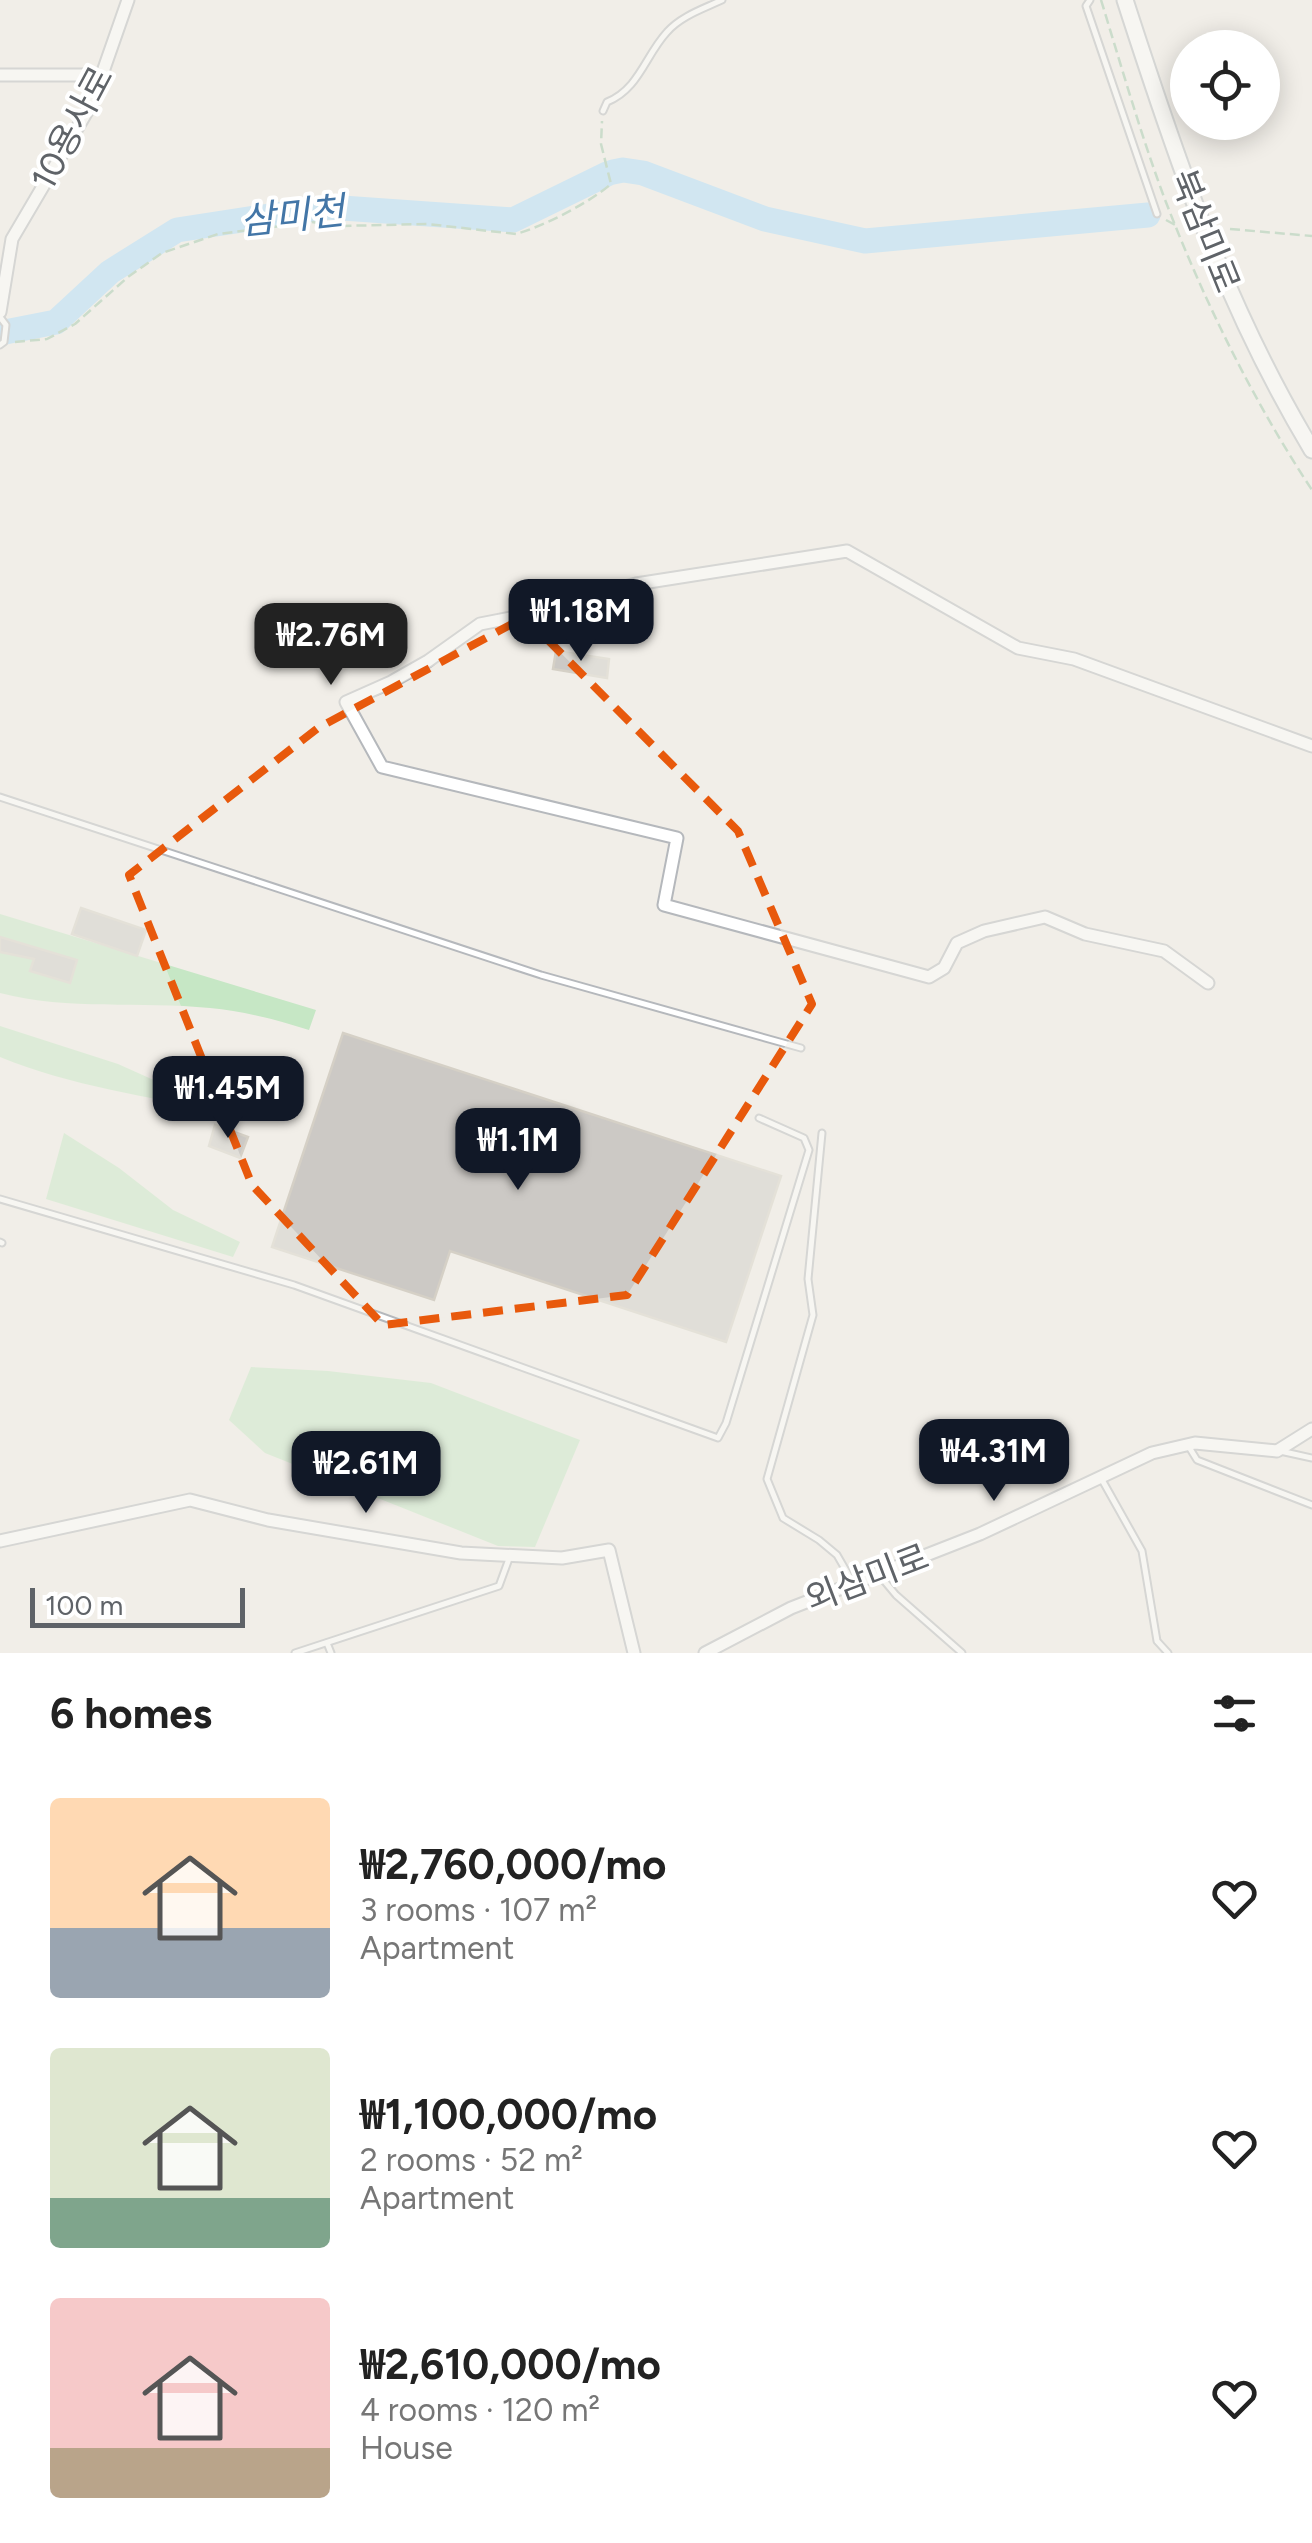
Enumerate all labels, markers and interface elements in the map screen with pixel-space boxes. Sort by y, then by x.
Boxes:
map controls [1170,30,1280,140]
button: locate [1170,30,1280,140]
street label: 10용사로 [22,59,122,197]
street label: 북삼미로 [1161,163,1249,299]
water label: 삼미천 [237,187,351,244]
pin: ₩1.18M [500,579,662,664]
text: ₩1.18M [531,592,631,630]
pin: ₩2.76M [250,603,412,688]
text: ₩2.76M [276,616,386,654]
pin: ₩1.45M [147,1056,309,1141]
text: ₩1.45M [175,1069,281,1107]
pin: ₩1.1M [448,1108,588,1193]
text: ₩1.1M [477,1121,559,1159]
pin: ₩4.31M [913,1419,1075,1504]
pin: ₩2.61M [285,1431,447,1516]
text: ₩4.31M [941,1432,1047,1470]
text: ₩2.61M [314,1444,418,1482]
street label: 외삼미로 [799,1535,935,1621]
scale bar [30,1583,245,1628]
text: 100 m [45,1588,123,1622]
icon: filters [1207,1686,1262,1741]
text: 6 homes [50,1688,212,1739]
icon: home [130,1838,250,1958]
text: ₩2,760,000/mo [360,1839,666,1890]
icon: heart [1207,1871,1262,1926]
text: 3 rooms · 107 m² [360,1891,597,1929]
text: Apartment [360,1929,514,1967]
icon: home [130,2088,250,2208]
text: ₩1,100,000/mo [360,2089,657,2140]
icon: heart [1207,2121,1262,2176]
text: 2 rooms · 52 m² [360,2141,583,2179]
text: Apartment [360,2179,514,2217]
icon: home [130,2338,250,2458]
text: ₩2,610,000/mo [360,2339,661,2390]
icon: heart [1207,2371,1262,2426]
text: 4 rooms · 120 m² [360,2391,600,2429]
text: House [360,2429,453,2467]

